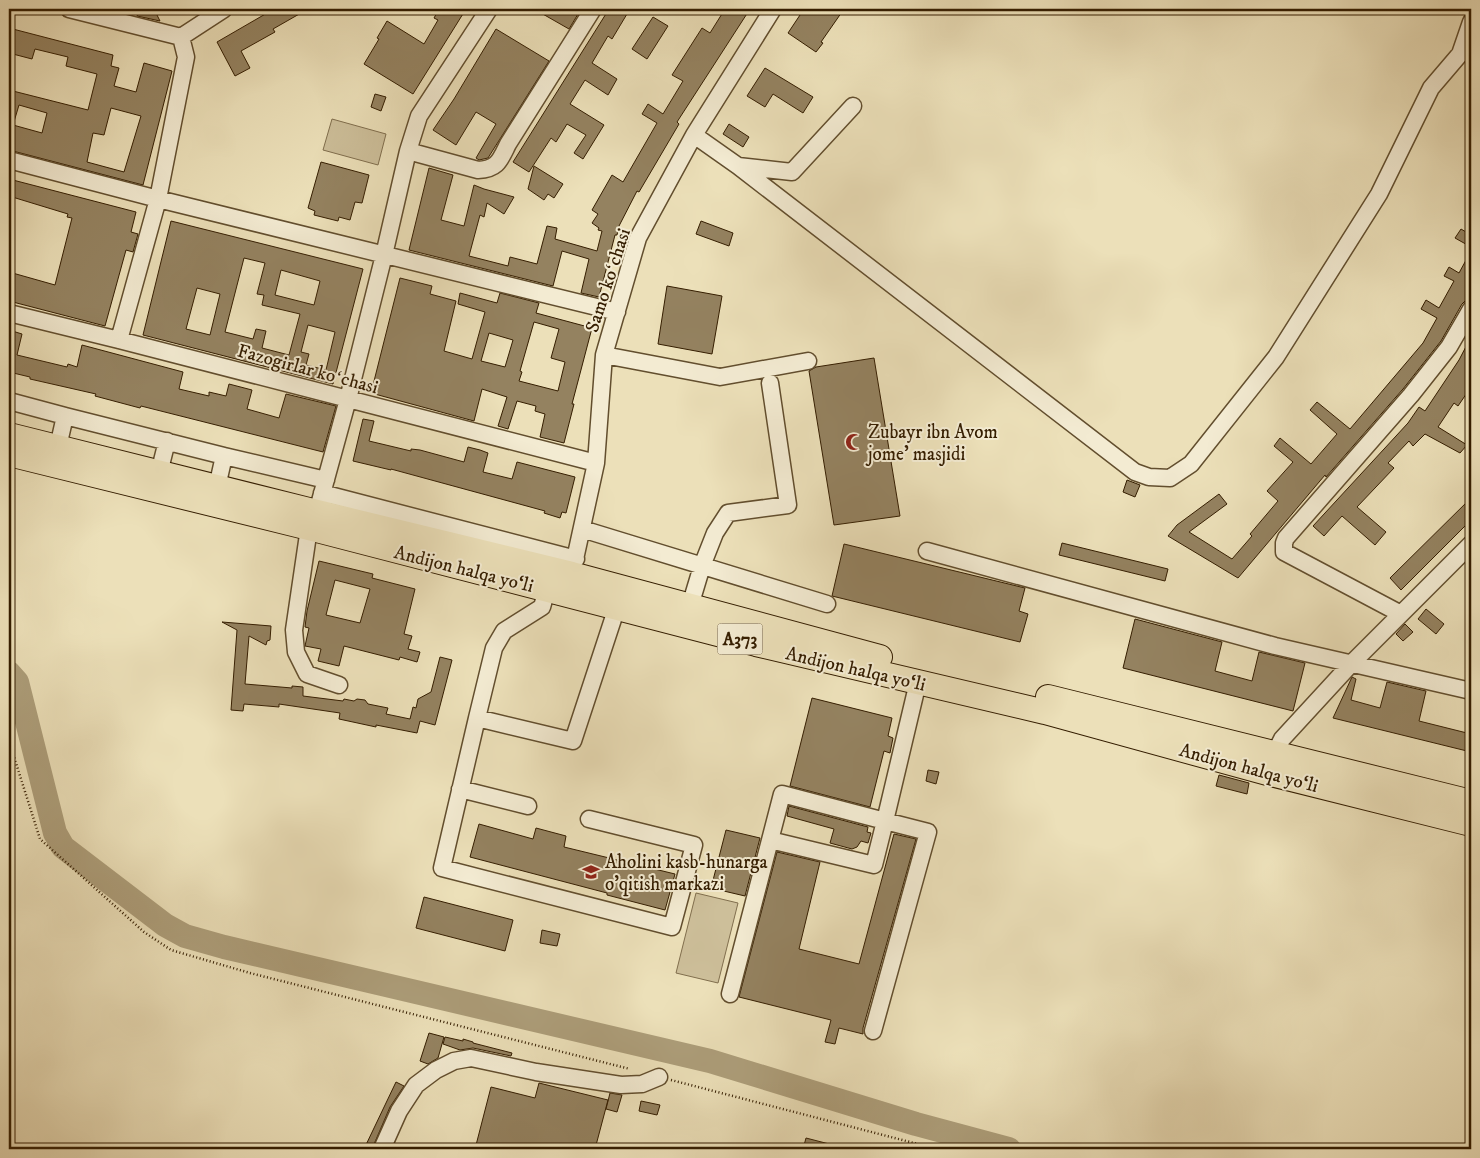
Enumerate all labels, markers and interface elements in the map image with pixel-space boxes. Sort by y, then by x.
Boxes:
street label: Samo koʻchasi [581,226,636,335]
street label: Fazogirlar koʻchasi [235,340,381,399]
place label: Zubayr ibn Avom jome' masjidi [865,421,998,466]
mosque icon: Zubayr ibn Avom jome' masjidi [844,432,864,452]
street label: Andijon halqa yo‘li [391,541,536,599]
road number: A373 [718,624,762,654]
street label: Andijon halqa yo‘li [783,642,928,698]
street label: Andijon halqa yo‘li [1176,739,1321,799]
place label: Aholini kasb-hunarga o'qitish markazi [605,851,768,897]
school or university icon: Aholini kasb-hunarga o'qitish markazi [581,862,601,882]

